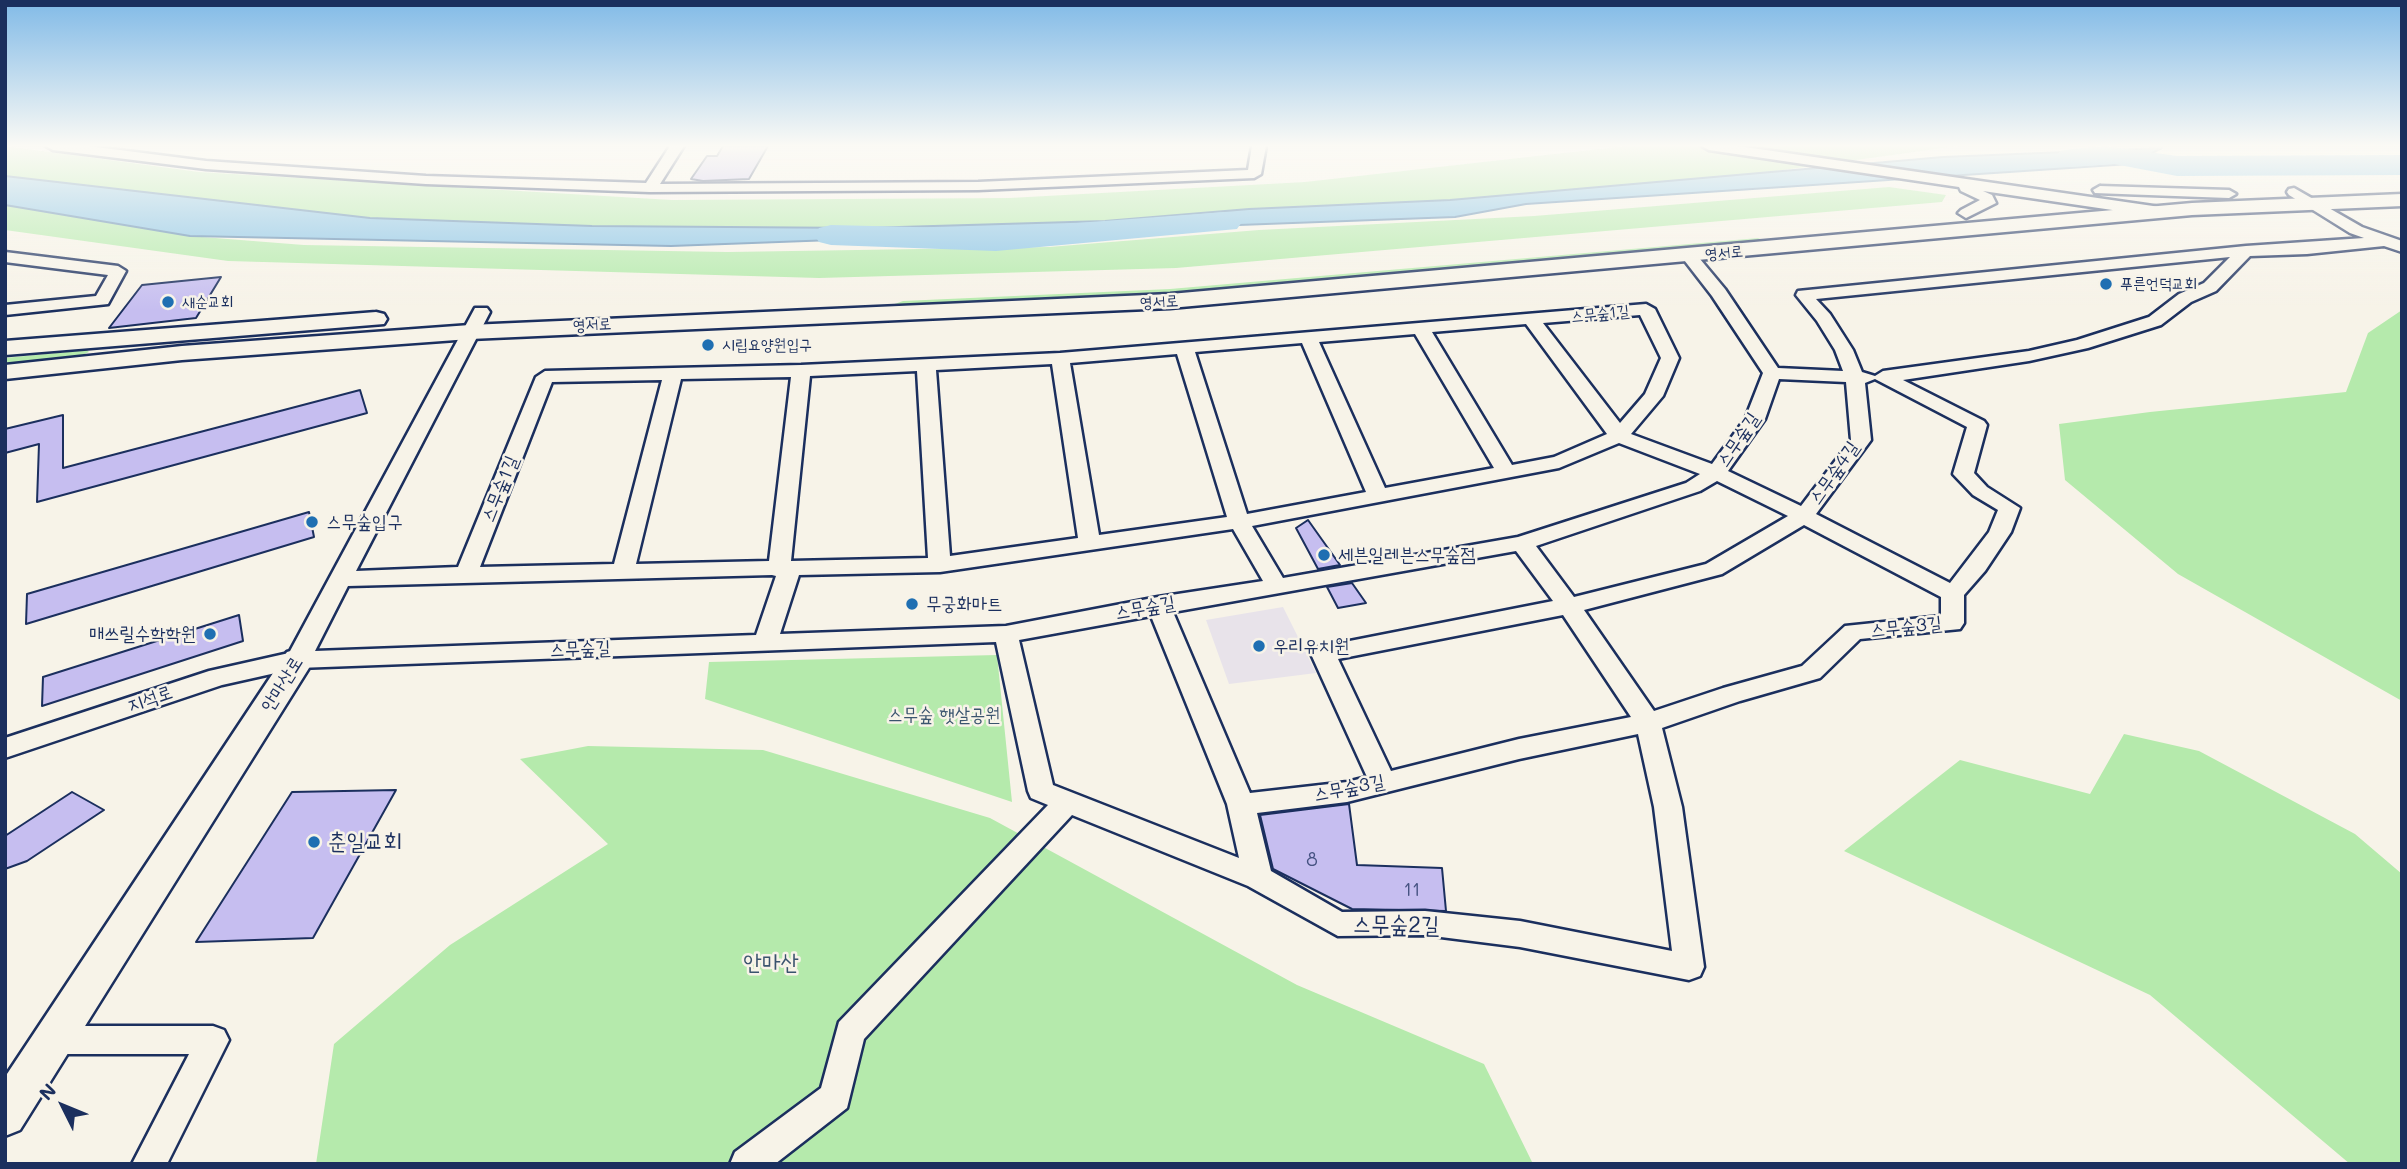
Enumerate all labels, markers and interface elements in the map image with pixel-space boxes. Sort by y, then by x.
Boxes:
street label: 영서로 [1704,242,1744,264]
place label: 푸른언덕교회 [2120,274,2197,294]
marker: 푸른언덕교회 [2098,276,2114,292]
street label: 영서로 [1139,291,1179,313]
place label: 새순교회 [182,292,233,312]
marker: 새순교회 [160,294,176,310]
street label: 스무숲1길 [1570,301,1630,327]
street label: 영서로 [572,314,612,336]
place label: 시립요양원입구 [722,335,812,355]
marker: 시립요양원입구 [700,337,716,353]
street label: 스무숲길 [1711,408,1765,472]
street label: 스무숲4길 [1804,437,1864,509]
street label: 스무숲1길 [476,452,524,526]
place label: 스무숲입구 [326,511,402,533]
marker: 스무숲입구 [304,514,320,530]
place label: 세븐일레븐스무숲점 [1338,544,1476,566]
marker: 세븐일레븐스무숲점 [1316,547,1332,563]
street label: 스무숲길 [1113,591,1177,625]
place label: 무궁화마트 [926,593,1002,615]
marker: 무궁화마트 [904,596,920,612]
street label: 스무숲3길 [1869,612,1943,642]
place label: 매쓰릴수학학원 [89,623,196,645]
marker: 매쓰릴수학학원 [202,626,218,642]
place label: 우리유치원 [1273,635,1349,657]
street label: 스무숲길 [549,637,611,661]
marker: 우리유치원 [1251,638,1267,654]
street label: 안마산로 [256,652,308,716]
street label: 지석로 [125,681,175,717]
park label: 스무숲 햇살공원 [887,704,1001,726]
street label: 스무숲3길 [1311,770,1387,806]
place label: 춘일교회 [328,828,402,856]
marker: 춘일교회 [306,834,322,850]
house number: 8 [1306,849,1318,871]
house number: 11 [1404,879,1420,901]
street label: 스무숲2길 [1352,910,1440,940]
park label: 안마산 [743,949,799,977]
north arrow [28,1071,98,1141]
text: N [33,1078,61,1105]

